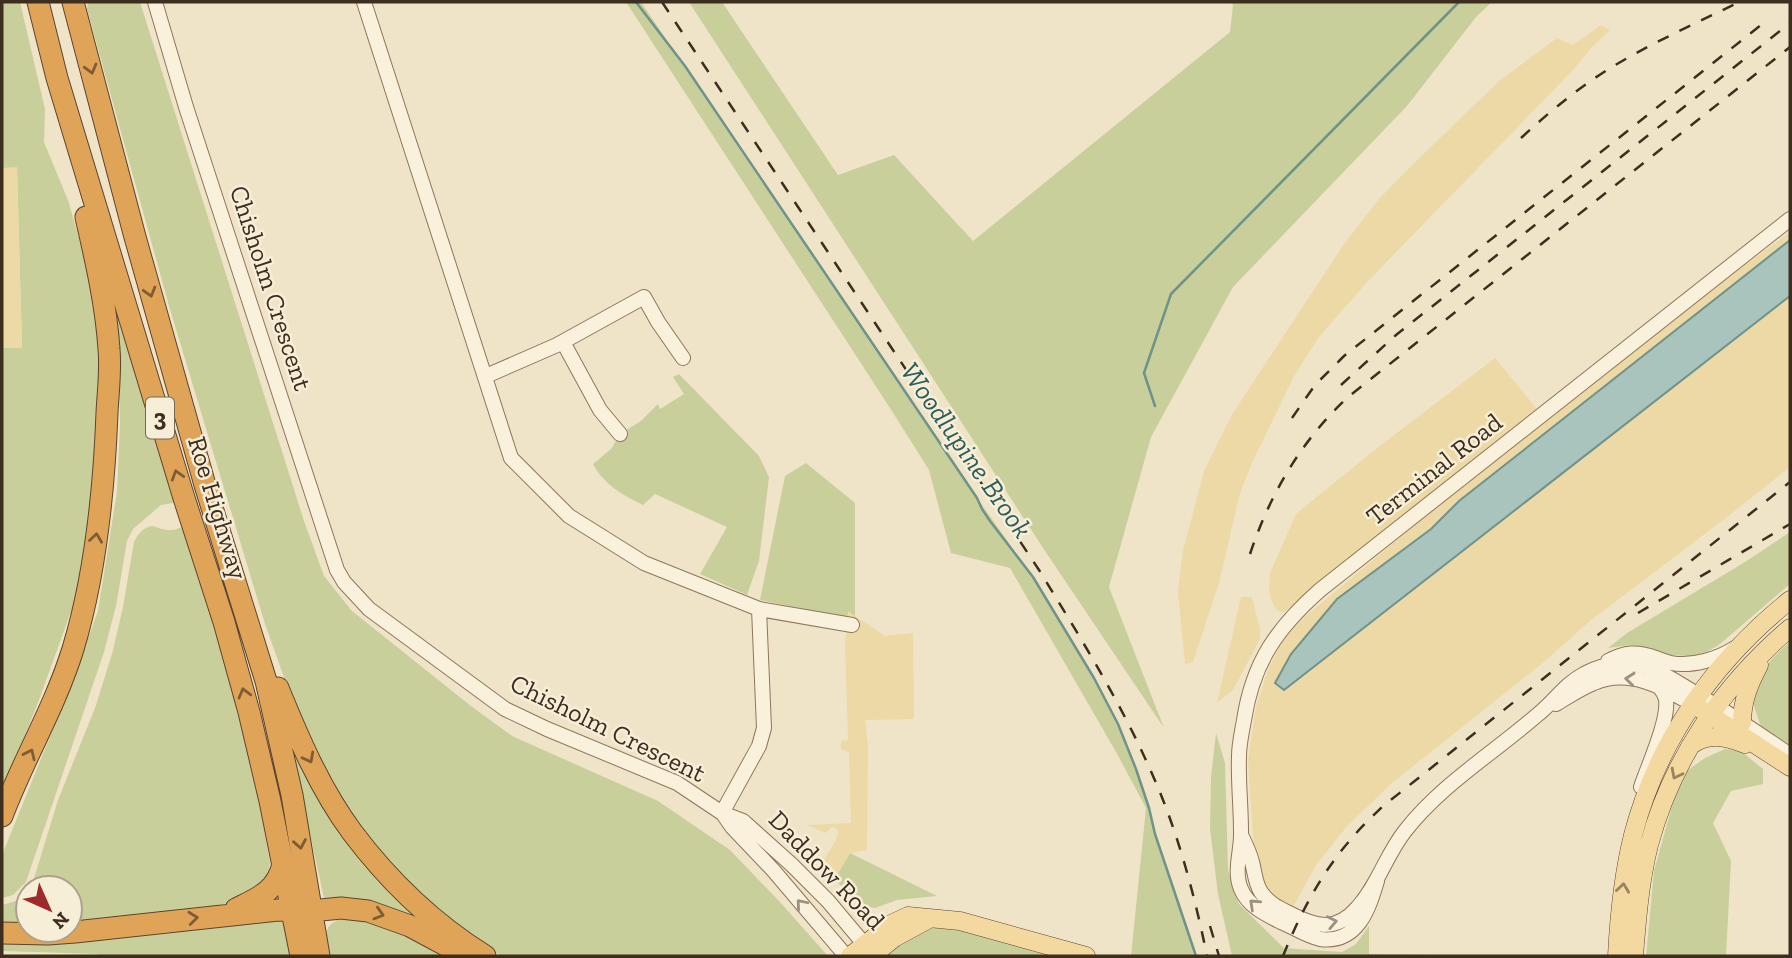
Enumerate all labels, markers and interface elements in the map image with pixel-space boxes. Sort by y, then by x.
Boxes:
one-way arrow [83,63,97,75]
street label: Chisholm Crescent [223,182,319,395]
one-way arrow [142,286,156,298]
water label: Woodlupine Brook [894,356,1039,544]
road number: 3 [146,398,174,438]
street label: Terminal Road [1360,406,1508,532]
street label: Roe Highway [181,433,255,584]
one-way arrow [171,469,186,481]
one-way arrow [89,532,104,544]
street label: Chisholm Crescent [505,667,711,789]
one-way arrow [1624,672,1635,687]
one-way arrow [237,687,252,699]
one-way arrow [21,749,35,761]
one-way arrow [301,751,314,763]
one-way arrow [1670,767,1684,779]
street label: Daddow Road [762,804,892,936]
one-way arrow [292,838,307,849]
north arrow [14,874,84,944]
one-way arrow [1615,882,1630,894]
one-way arrow [797,900,810,912]
one-way arrow [1249,900,1262,912]
one-way arrow [373,906,385,921]
text: N [47,907,74,934]
one-way arrow [187,911,199,926]
one-way arrow [1325,916,1337,931]

